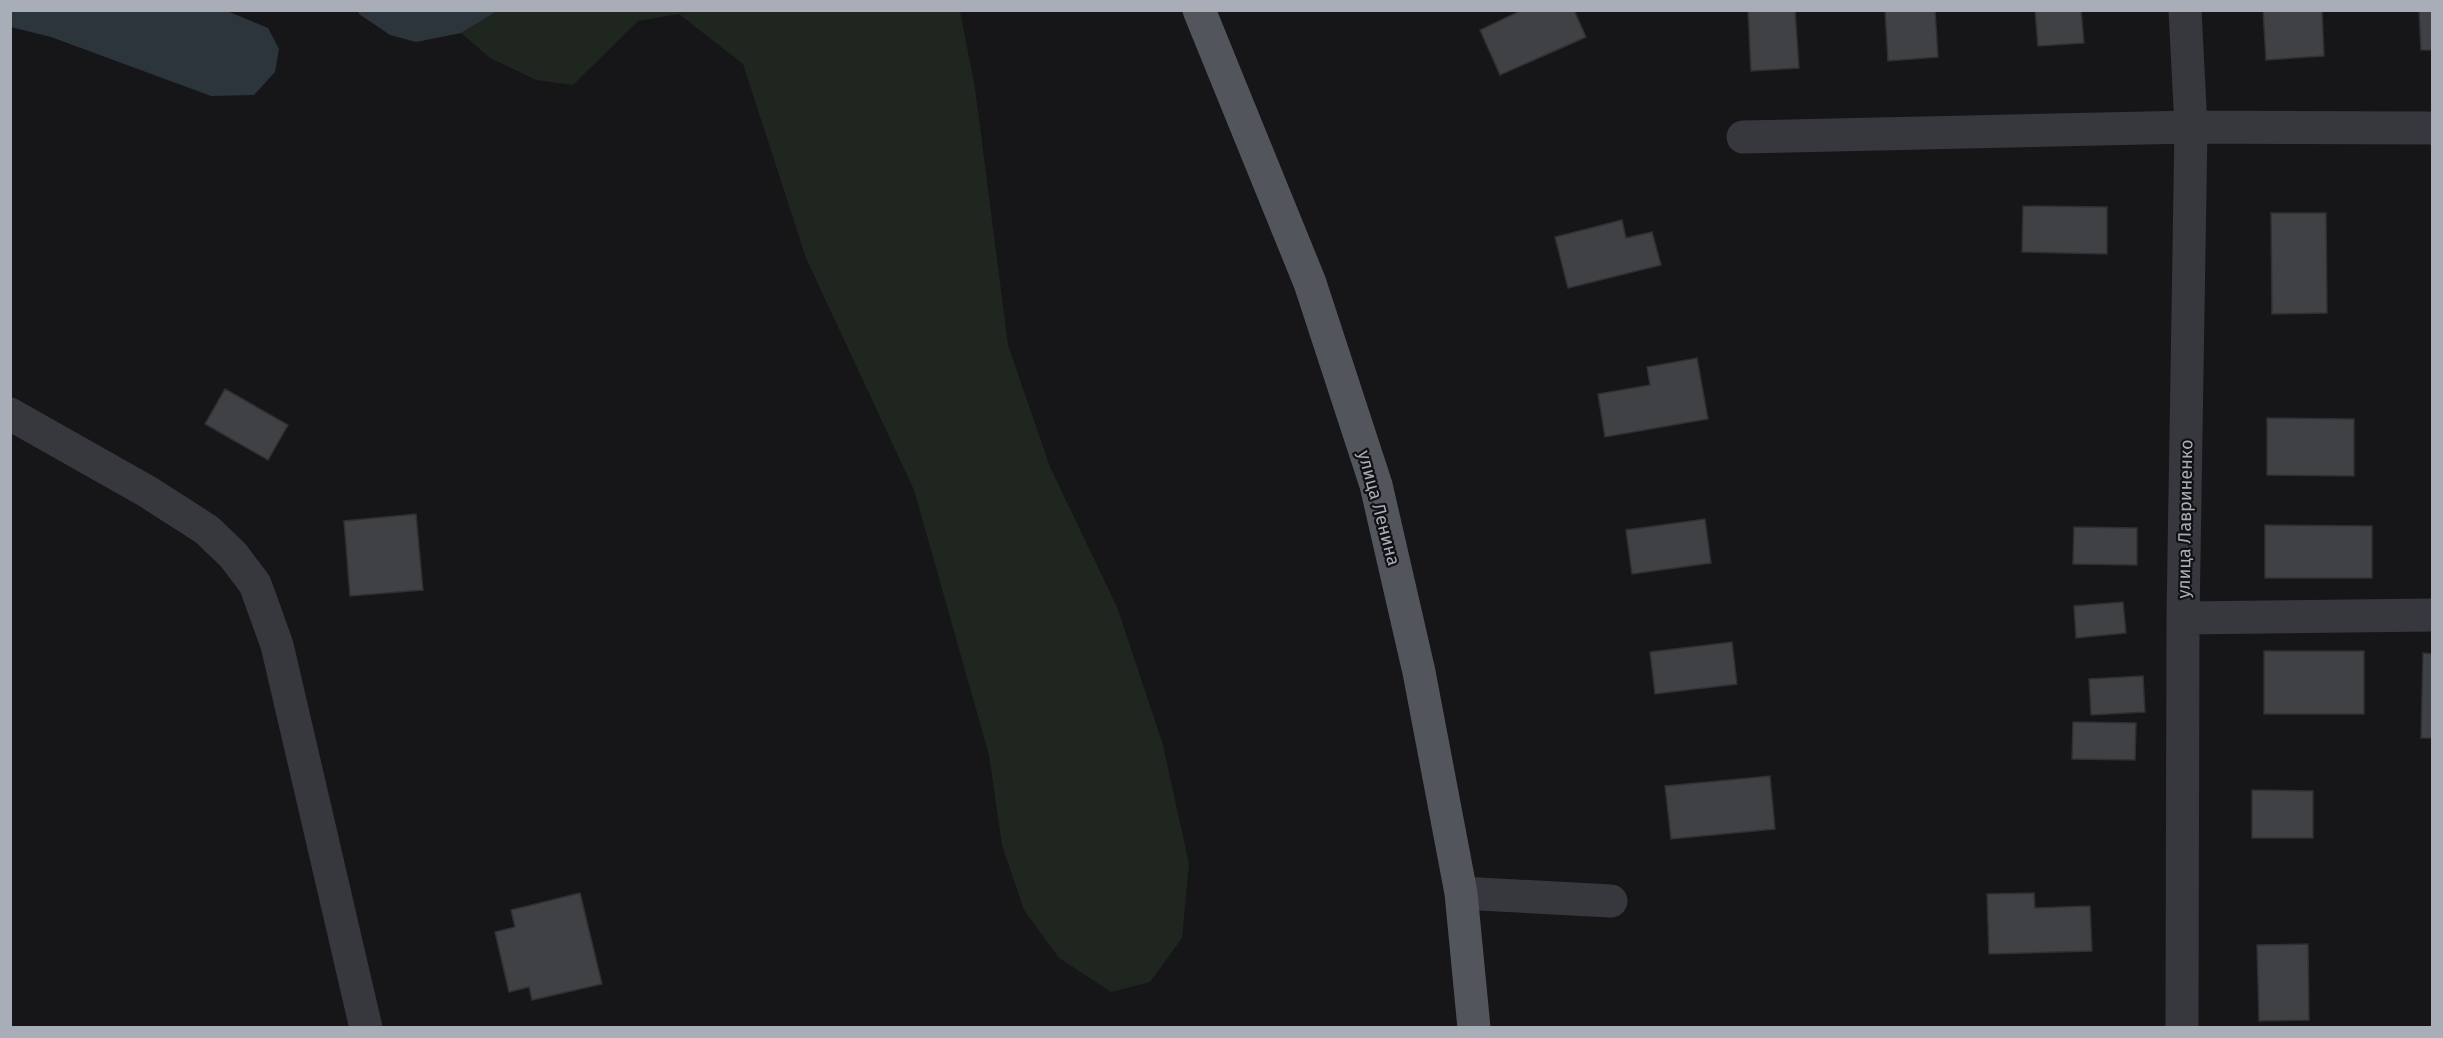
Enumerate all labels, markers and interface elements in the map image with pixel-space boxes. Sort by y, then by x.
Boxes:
street label: улица Лавриненко [2173,439,2197,599]
street label: улица Ленина [1353,448,1405,568]

